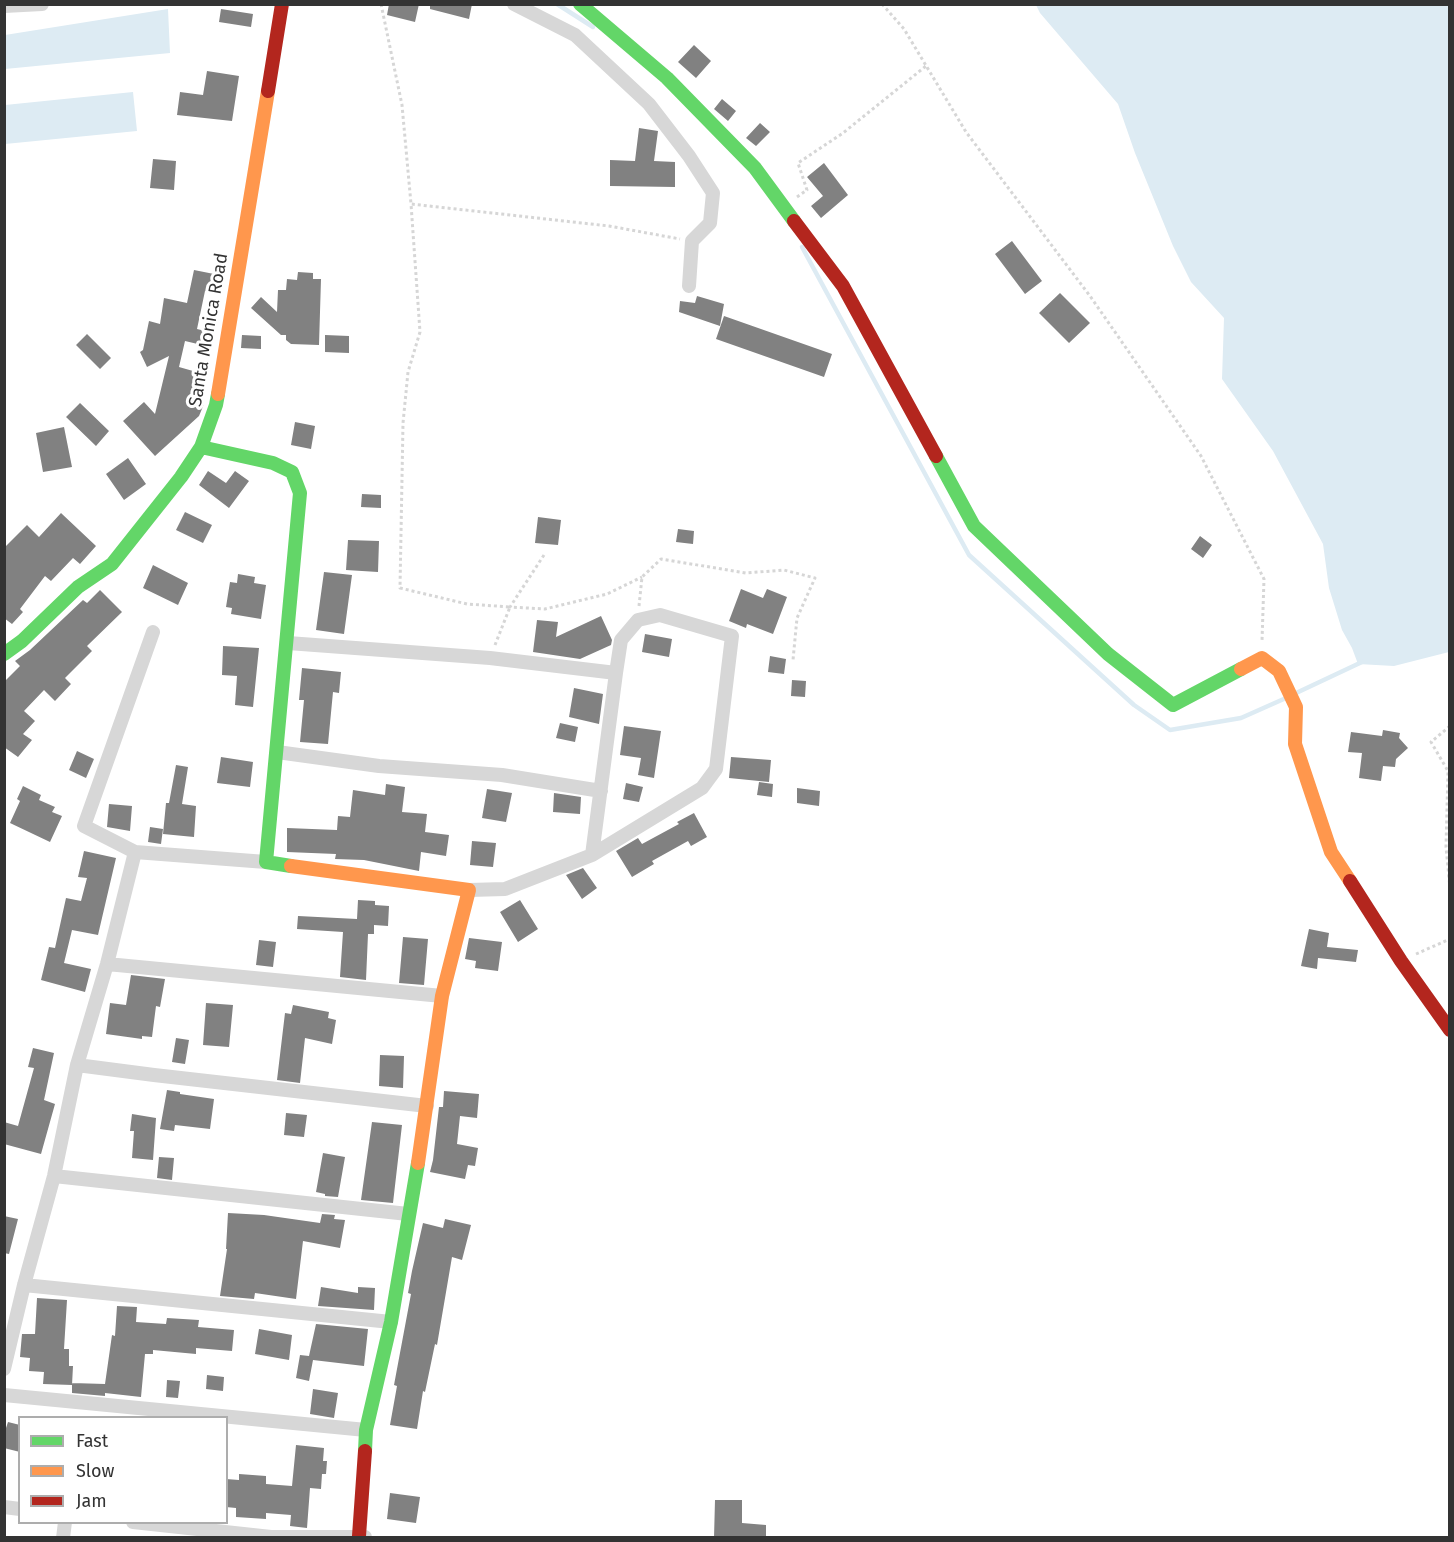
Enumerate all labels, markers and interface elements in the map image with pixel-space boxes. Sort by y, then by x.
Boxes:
street label: Santa Monica Road [185,251,233,409]
legend [18,1416,228,1524]
text: Fast [76,1430,108,1452]
text: Slow [76,1460,114,1482]
text: Jam [76,1490,107,1512]

